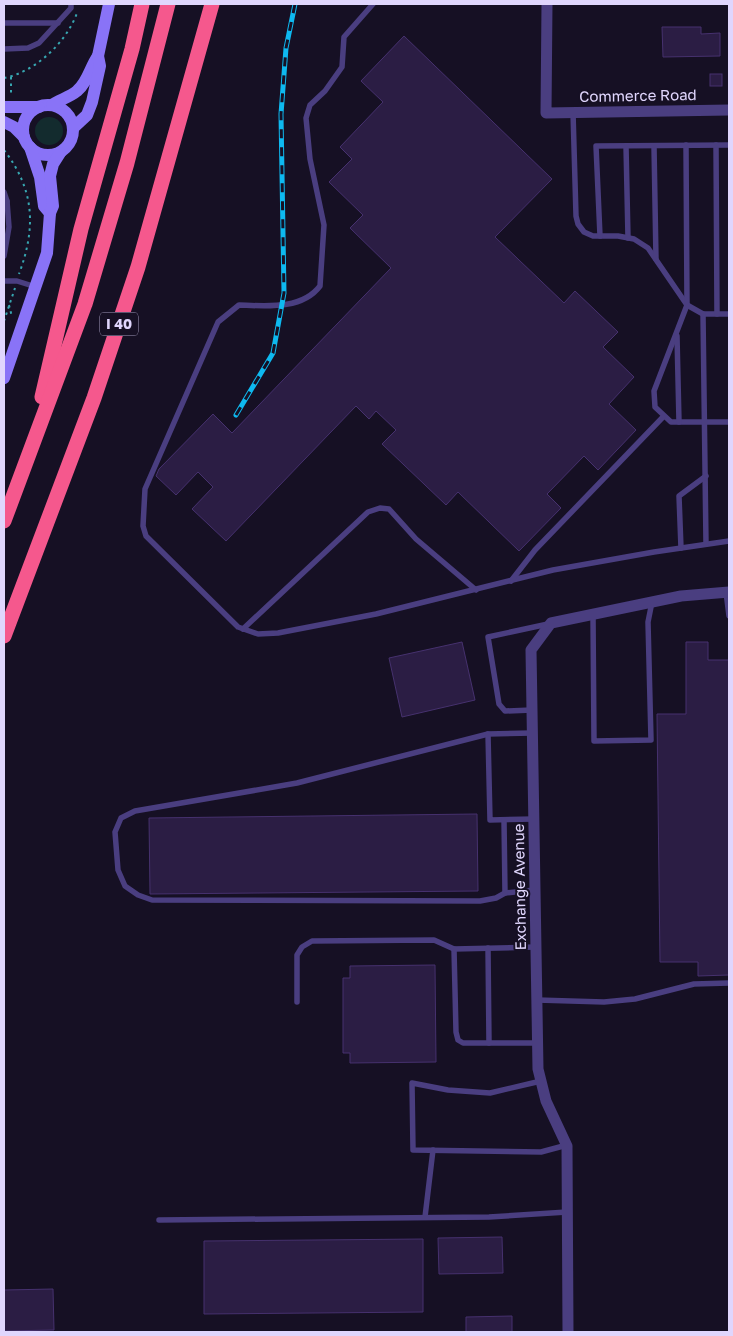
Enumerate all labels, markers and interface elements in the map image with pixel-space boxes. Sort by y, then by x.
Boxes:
street label: Commerce Road [579,85,697,105]
road number: I 40 [100,312,138,336]
street label: Exchange Avenue [509,823,529,951]

